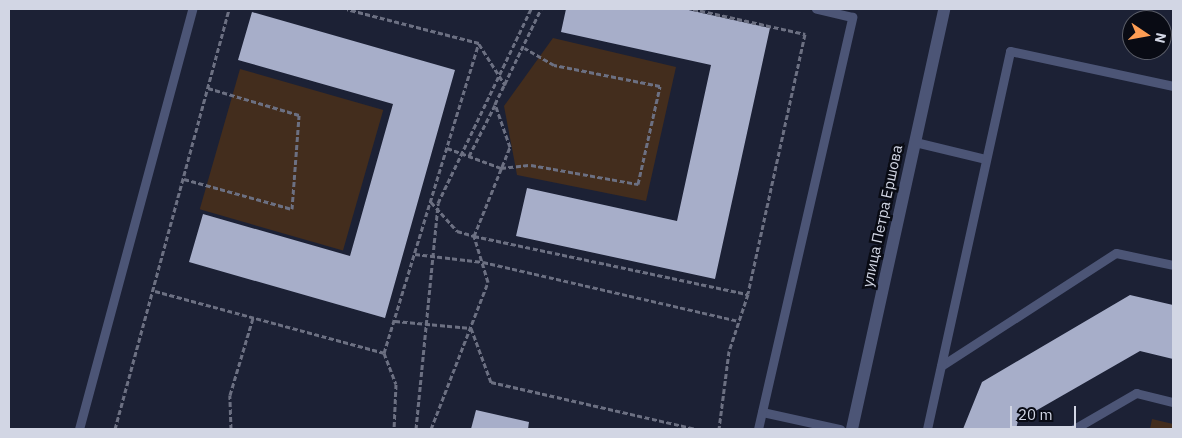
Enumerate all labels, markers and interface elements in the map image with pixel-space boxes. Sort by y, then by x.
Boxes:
north arrow [1122,10,1172,60]
text: N [1151,31,1171,45]
street label: улица Петра Ершова [858,143,906,289]
scale bar [1012,396,1078,428]
text: 20 m [1018,405,1053,424]

